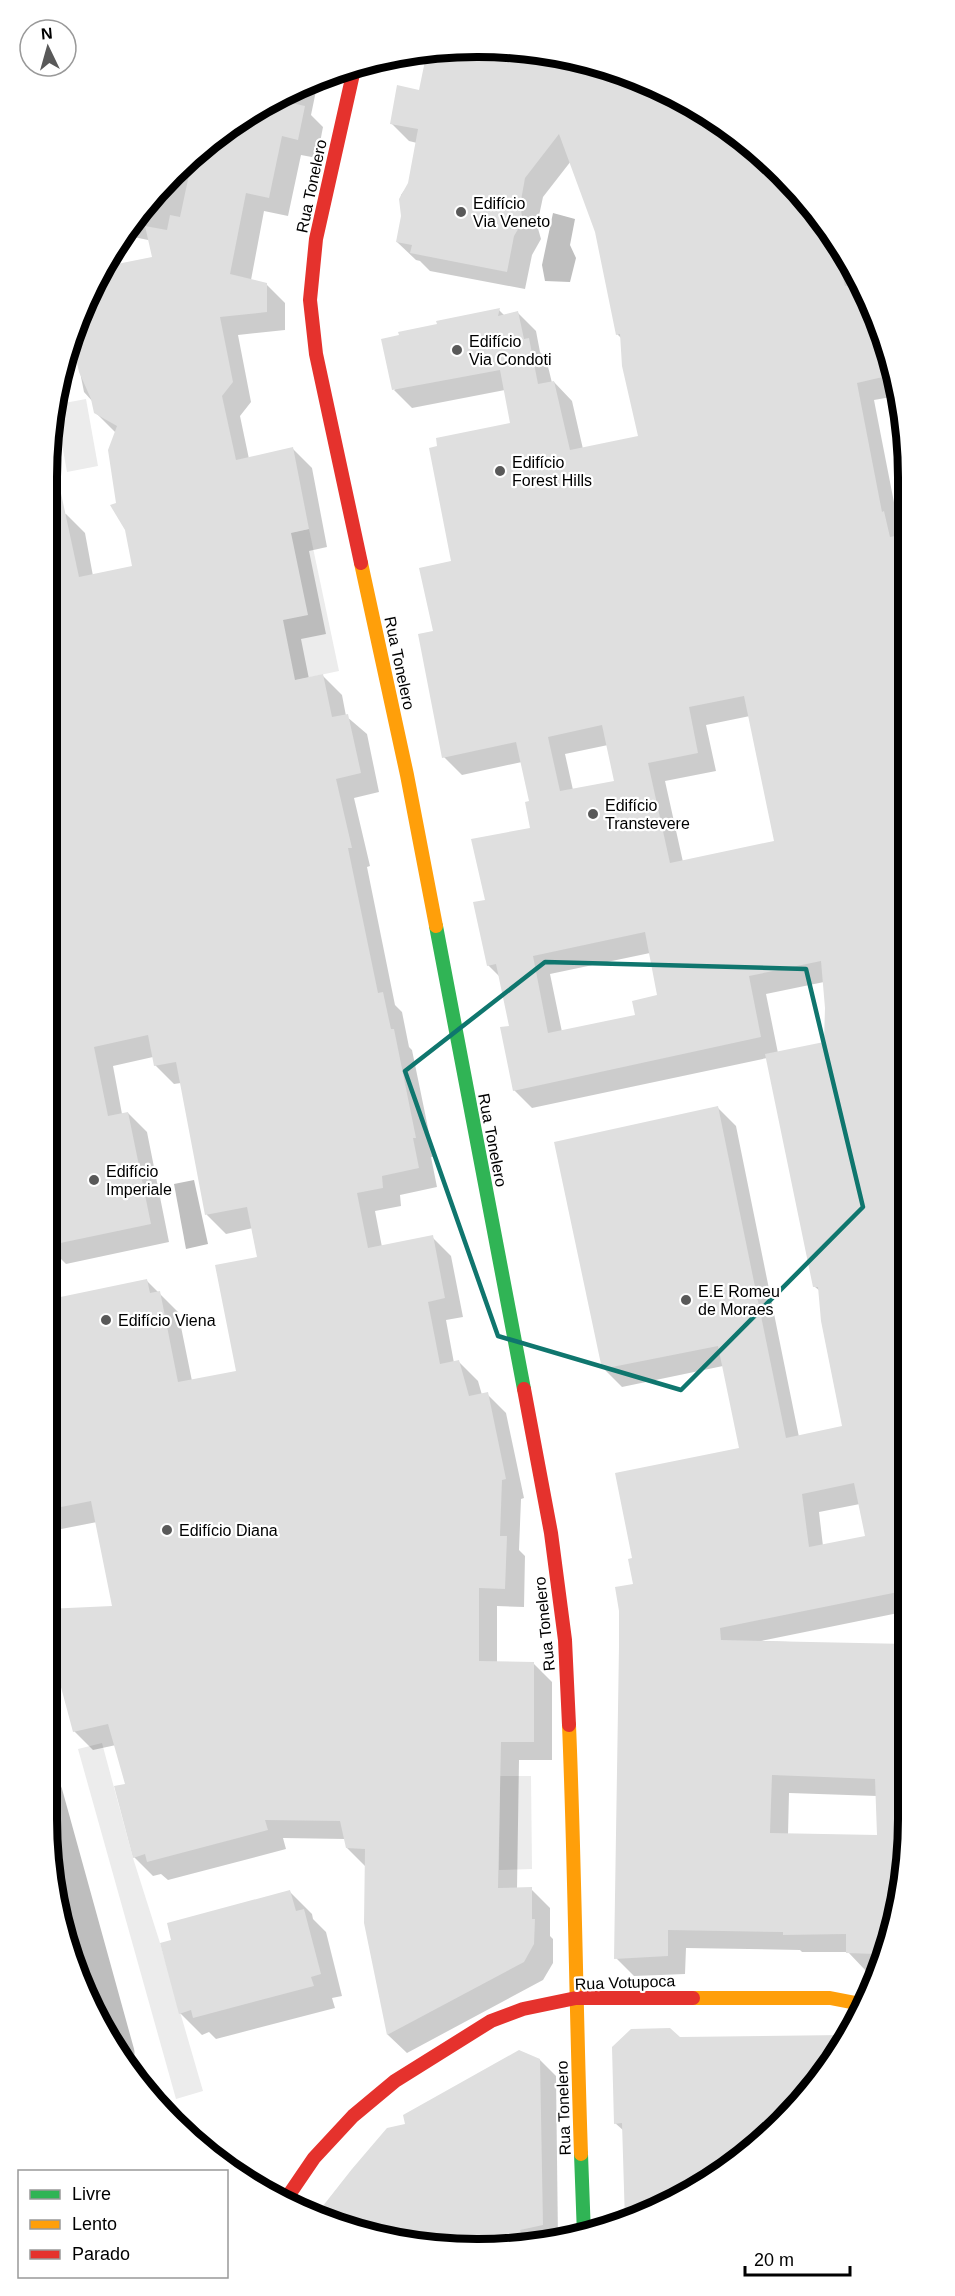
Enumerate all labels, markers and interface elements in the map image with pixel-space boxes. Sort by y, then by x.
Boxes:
north arrow [18,18,78,78]
text: N [40,25,53,43]
street label: Rua Tonelero [293,138,330,234]
place label: Edifício Via Veneto [473,195,550,230]
marker: Edifício Via Veneto [454,205,468,219]
place label: Edifício Via Condoti [469,333,551,368]
marker: Edifício Via Condoti [450,343,464,357]
place label: Edifício Forest Hills [512,454,592,489]
marker: Edifício Forest Hills [493,464,507,478]
street label: Rua Tonelero [381,615,418,711]
place label: Edifício Transtevere [605,797,690,832]
marker: Edifício Transtevere [586,807,600,821]
street label: Rua Tonelero [475,1092,510,1188]
place label: Edifício Imperiale [106,1163,172,1198]
marker: Edifício Imperiale [87,1173,101,1187]
place label: E.E Romeu de Moraes [698,1283,780,1318]
marker: E.E Romeu de Moraes [679,1293,693,1307]
place label: Edifício Viena [118,1312,216,1329]
marker: Edifício Viena [99,1313,113,1327]
place label: Edifício Diana [179,1522,278,1539]
marker: Edifício Diana [160,1523,174,1537]
street label: Rua Tonelero [531,1576,558,1672]
street label: Rua Votupoca [574,1972,676,1993]
street label: Rua Tonelero [553,2060,574,2156]
legend [18,2170,228,2278]
text: Livre [72,2184,111,2204]
text: Lento [72,2214,117,2234]
scale bar [745,2239,850,2277]
text: Parado [72,2244,130,2264]
text: 20 m [754,2250,794,2270]

